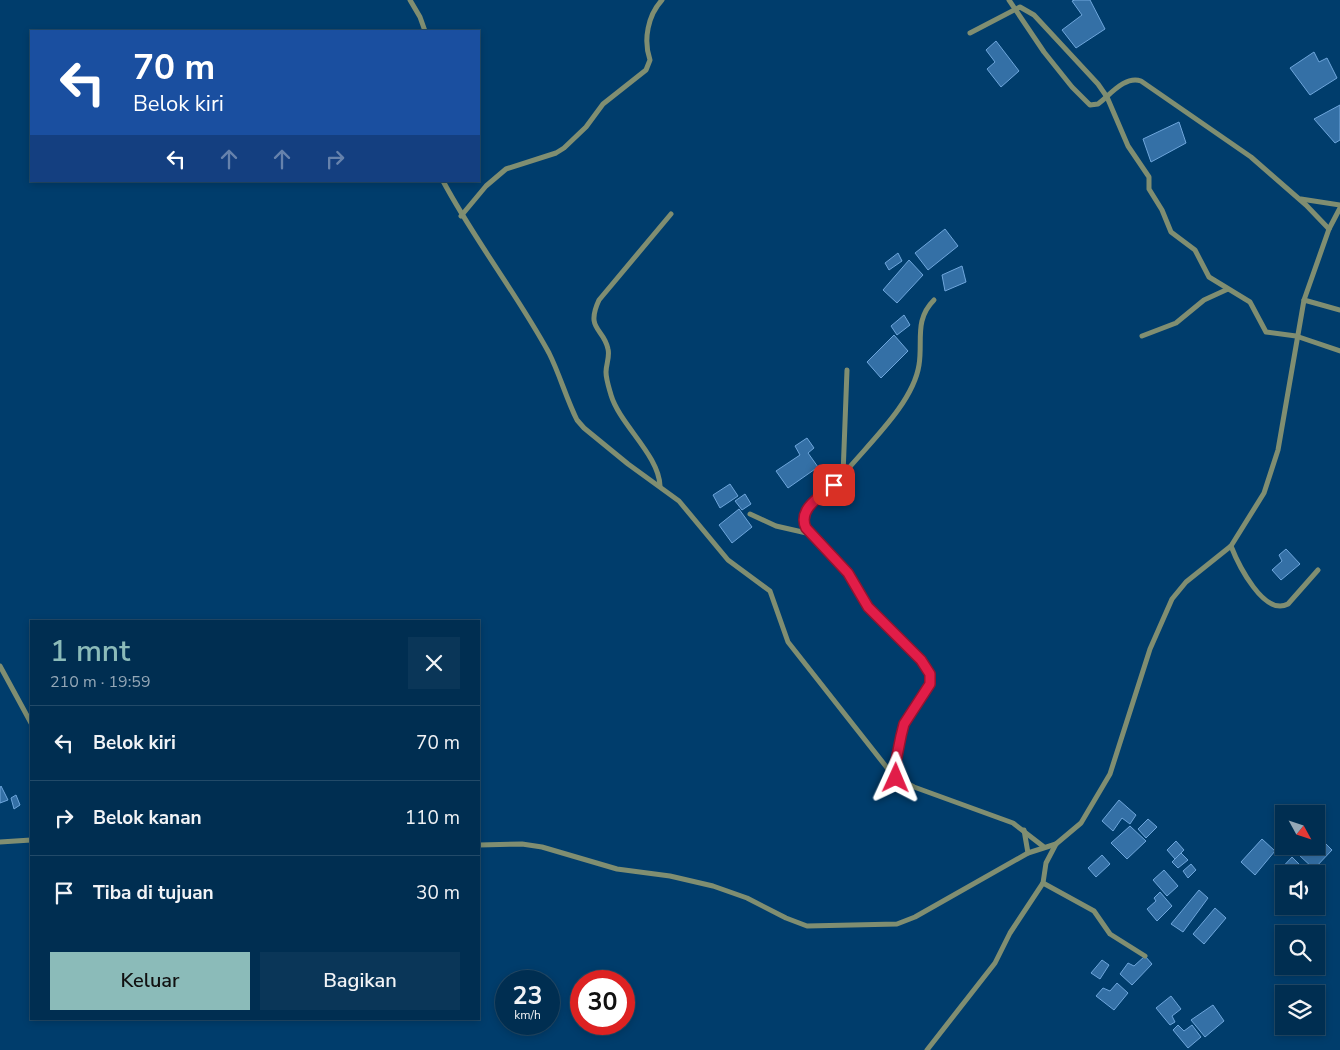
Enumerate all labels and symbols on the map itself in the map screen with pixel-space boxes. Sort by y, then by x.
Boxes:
pin [813,464,855,506]
position arrow [869,751,921,803]
north arrow [1275,805,1325,855]
speed limit sign: 30 [570,970,635,1035]

